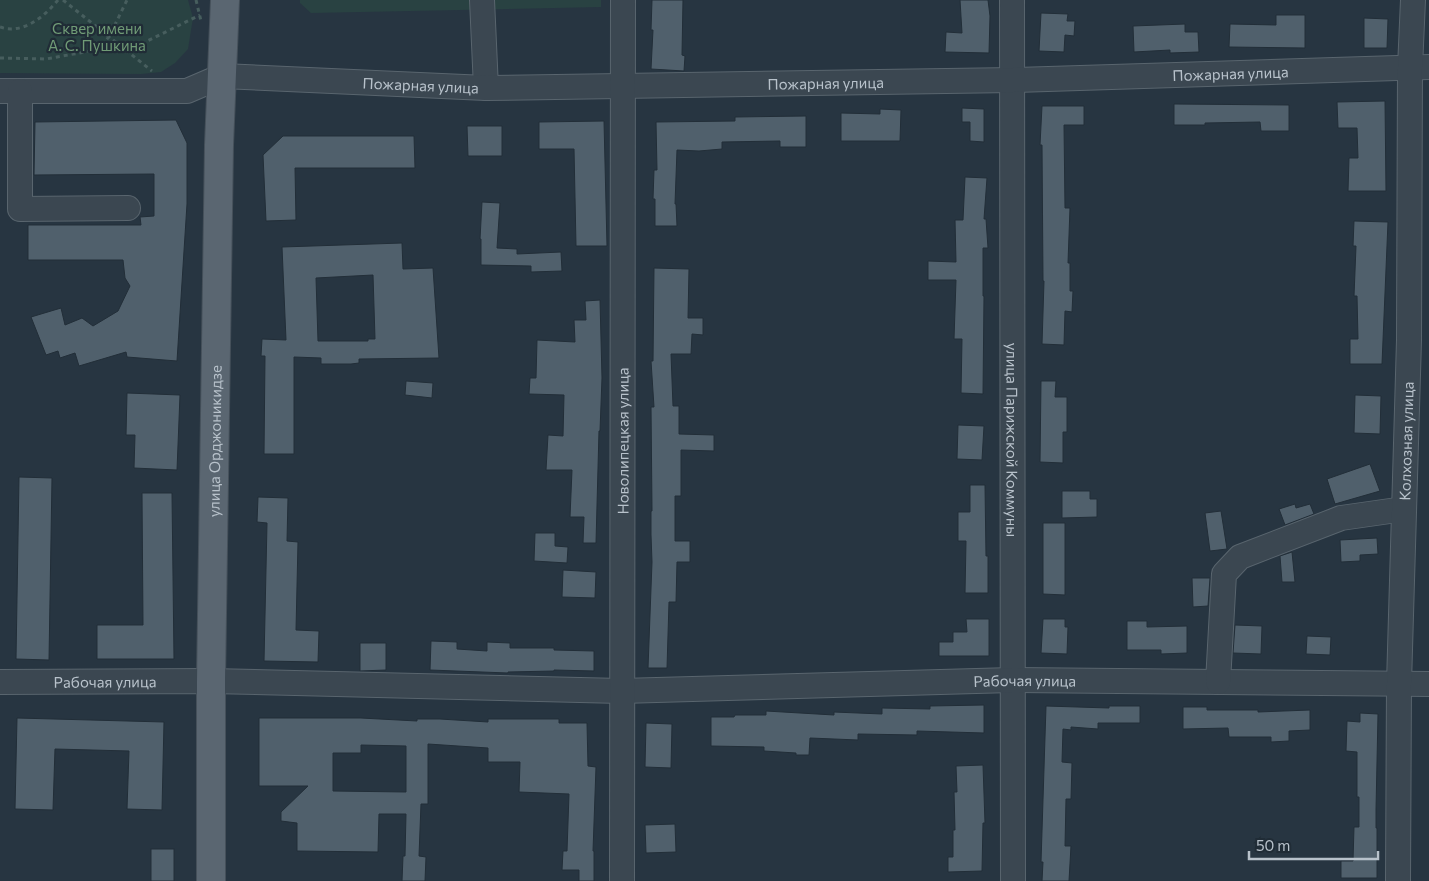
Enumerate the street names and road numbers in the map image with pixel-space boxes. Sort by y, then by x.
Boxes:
street label: Пожарная улица [1172,62,1289,84]
street label: Пожарная улица [362,73,479,97]
street label: Пожарная улица [767,73,884,93]
street label: улица Парижской Коммуны [1003,343,1022,537]
street label: улица Орджоникидзе [204,365,225,517]
street label: Новолипецкая улица [613,367,632,515]
street label: Колхозная улица [1395,381,1417,501]
street label: Рабочая улица [973,671,1076,690]
street label: Рабочая улица [54,672,156,691]

